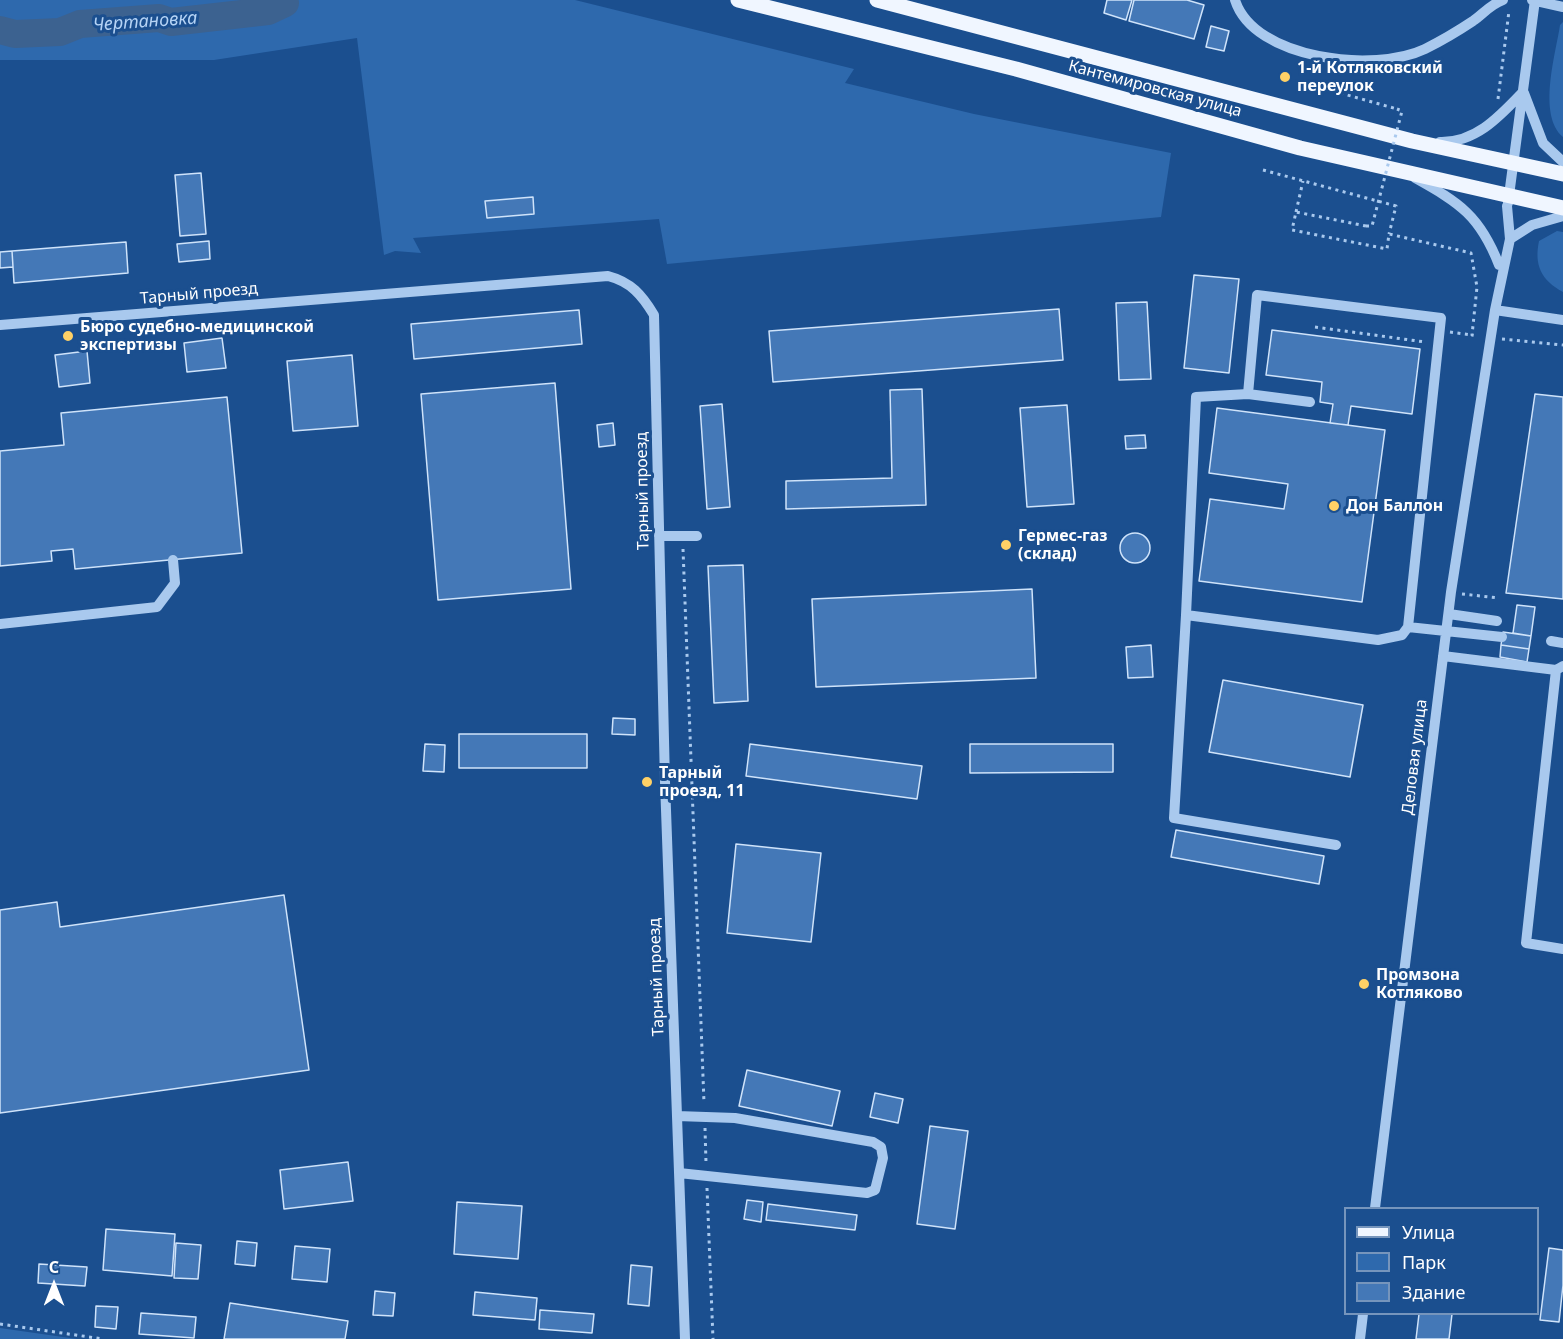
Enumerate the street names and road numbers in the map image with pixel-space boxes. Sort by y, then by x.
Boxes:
street label: Кантемировская улица [1066,57,1244,121]
street label: Тарный проезд [139,279,259,309]
street label: Тарный проезд [632,432,654,550]
street label: Деловая улица [1398,698,1432,816]
street label: Тарный проезд [645,918,669,1036]

